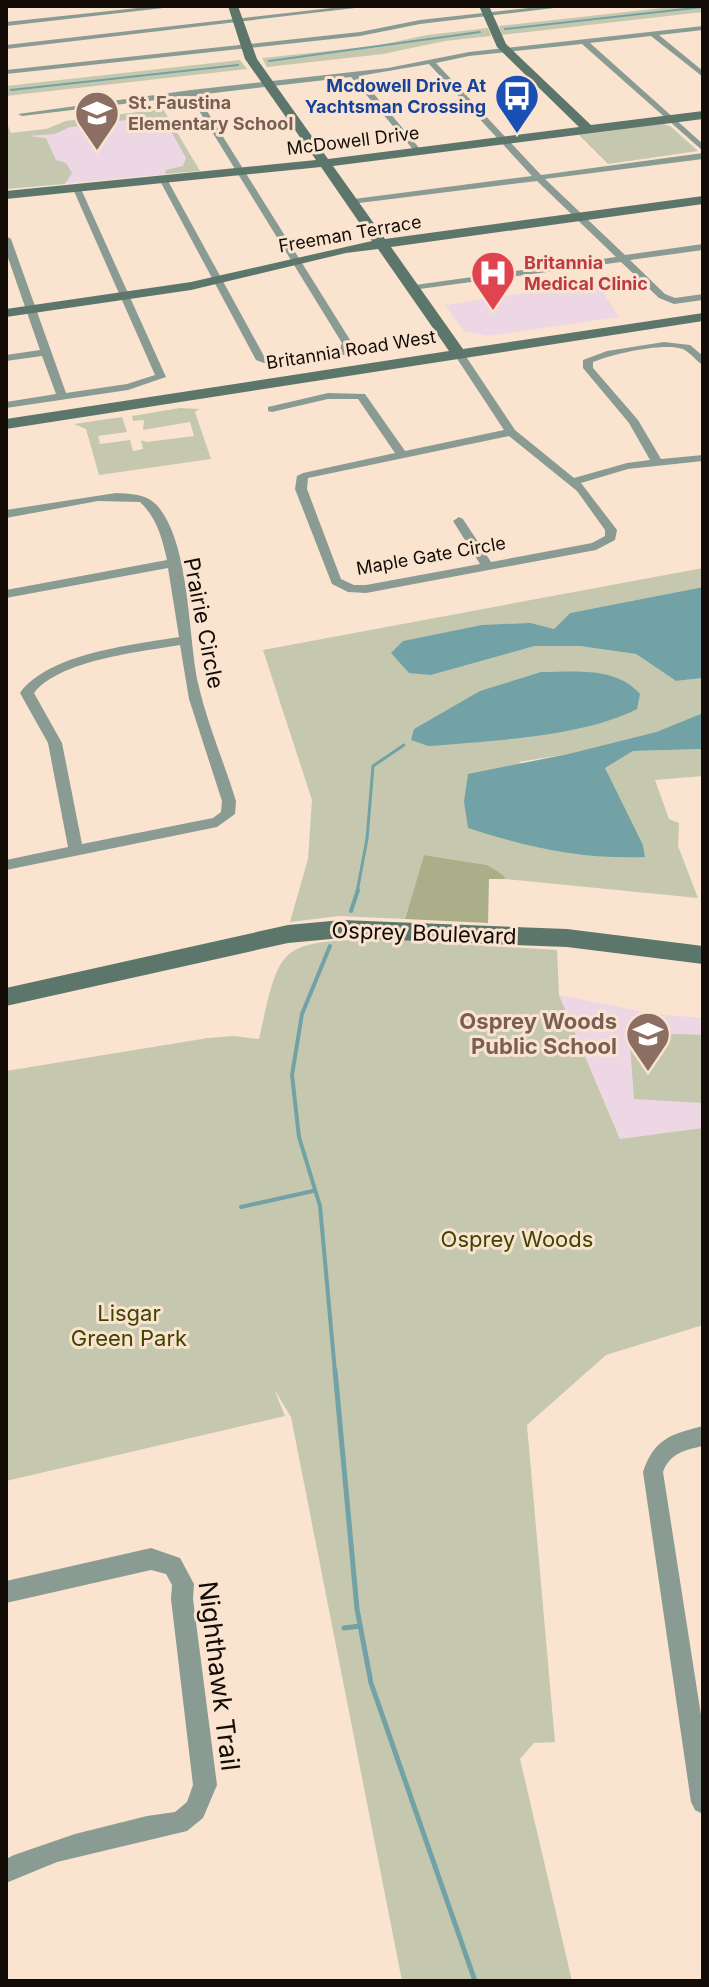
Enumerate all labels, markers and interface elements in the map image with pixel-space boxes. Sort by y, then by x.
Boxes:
bus stop icon: Mcdowell Drive At Yachtsman Crossing [493,72,541,135]
place label: Mcdowell Drive At Yachtsman Crossing [305,75,486,117]
school or university icon: St. Faustina Elementary School [73,89,121,152]
place label: St. Faustina Elementary School [128,92,293,134]
street label: McDowell Drive [285,122,420,159]
street label: Freeman Terrace [277,211,423,256]
hospital icon: Britannia Medical Clinic [469,249,517,312]
place label: Britannia Medical Clinic [524,252,648,294]
street label: Britannia Road West [265,326,437,373]
street label: Maple Gate Circle [355,532,507,579]
street label: Prairie Circle [179,555,229,691]
street label: Osprey Boulevard [331,917,517,949]
place label: Osprey Woods Public School [459,1008,617,1059]
school or university icon: Osprey Woods Public School [624,1010,672,1073]
park label: Osprey Woods [441,1226,593,1252]
park label: Lisgar Green Park [71,1300,187,1351]
street label: Nighthawk Trail [192,1579,247,1773]

